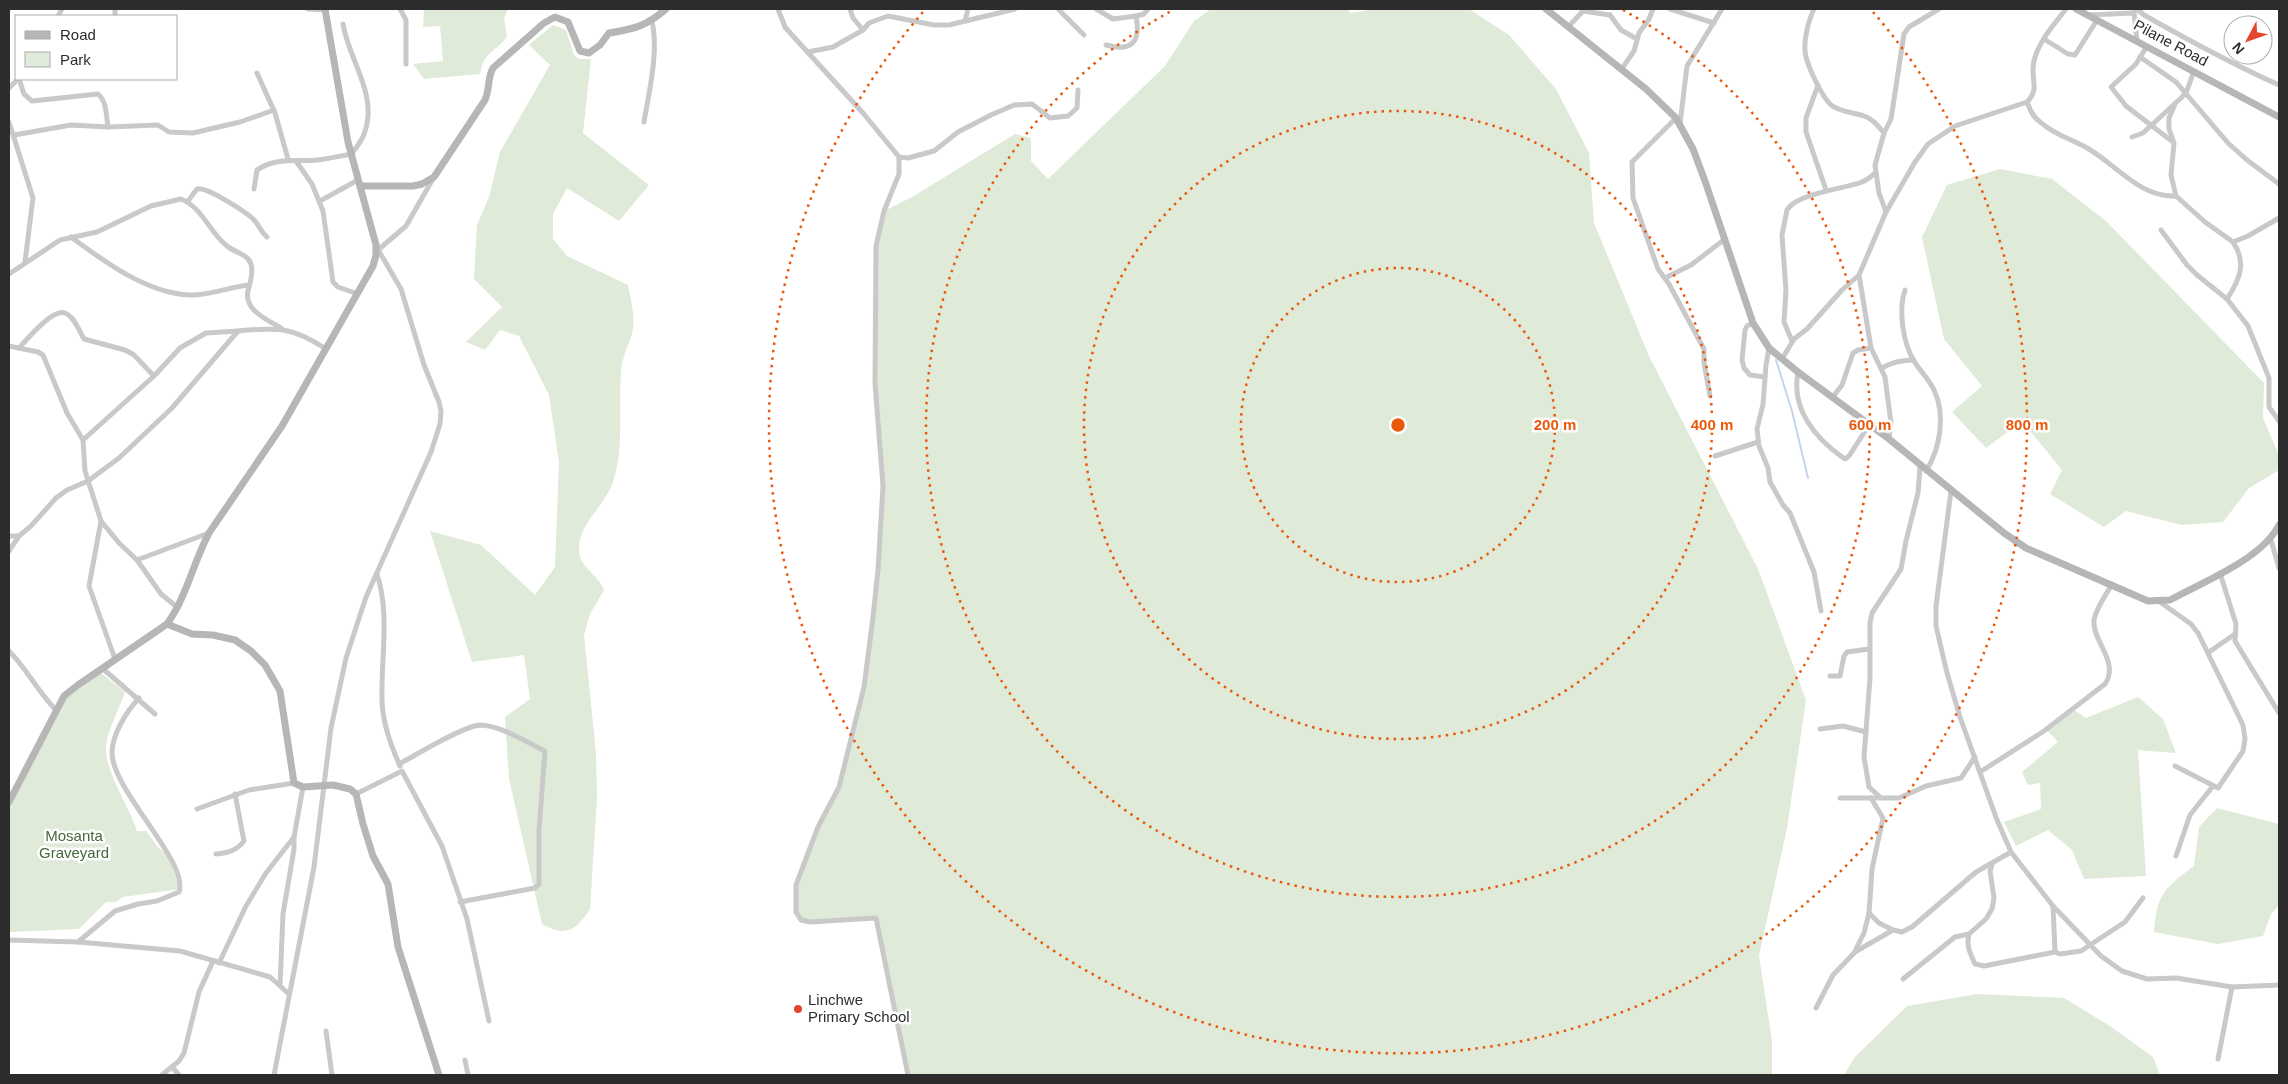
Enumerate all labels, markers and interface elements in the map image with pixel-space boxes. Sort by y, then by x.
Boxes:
legend [15,15,178,80]
north arrow [2223,15,2273,65]
street label: Pilane Road [2131,16,2211,69]
text: Road [60,26,96,43]
text: N [2229,39,2248,58]
text: Park [60,51,91,68]
centre of rings [1389,416,1407,434]
text: 200 m [1534,416,1576,433]
text: 400 m [1691,416,1733,433]
text: 600 m [1849,416,1891,433]
text: 800 m [2006,416,2048,433]
park label: Mosanta Graveyard [39,827,109,861]
place label: Linchwe Primary School [808,991,910,1025]
marker: Linchwe Primary School [792,1003,804,1015]

